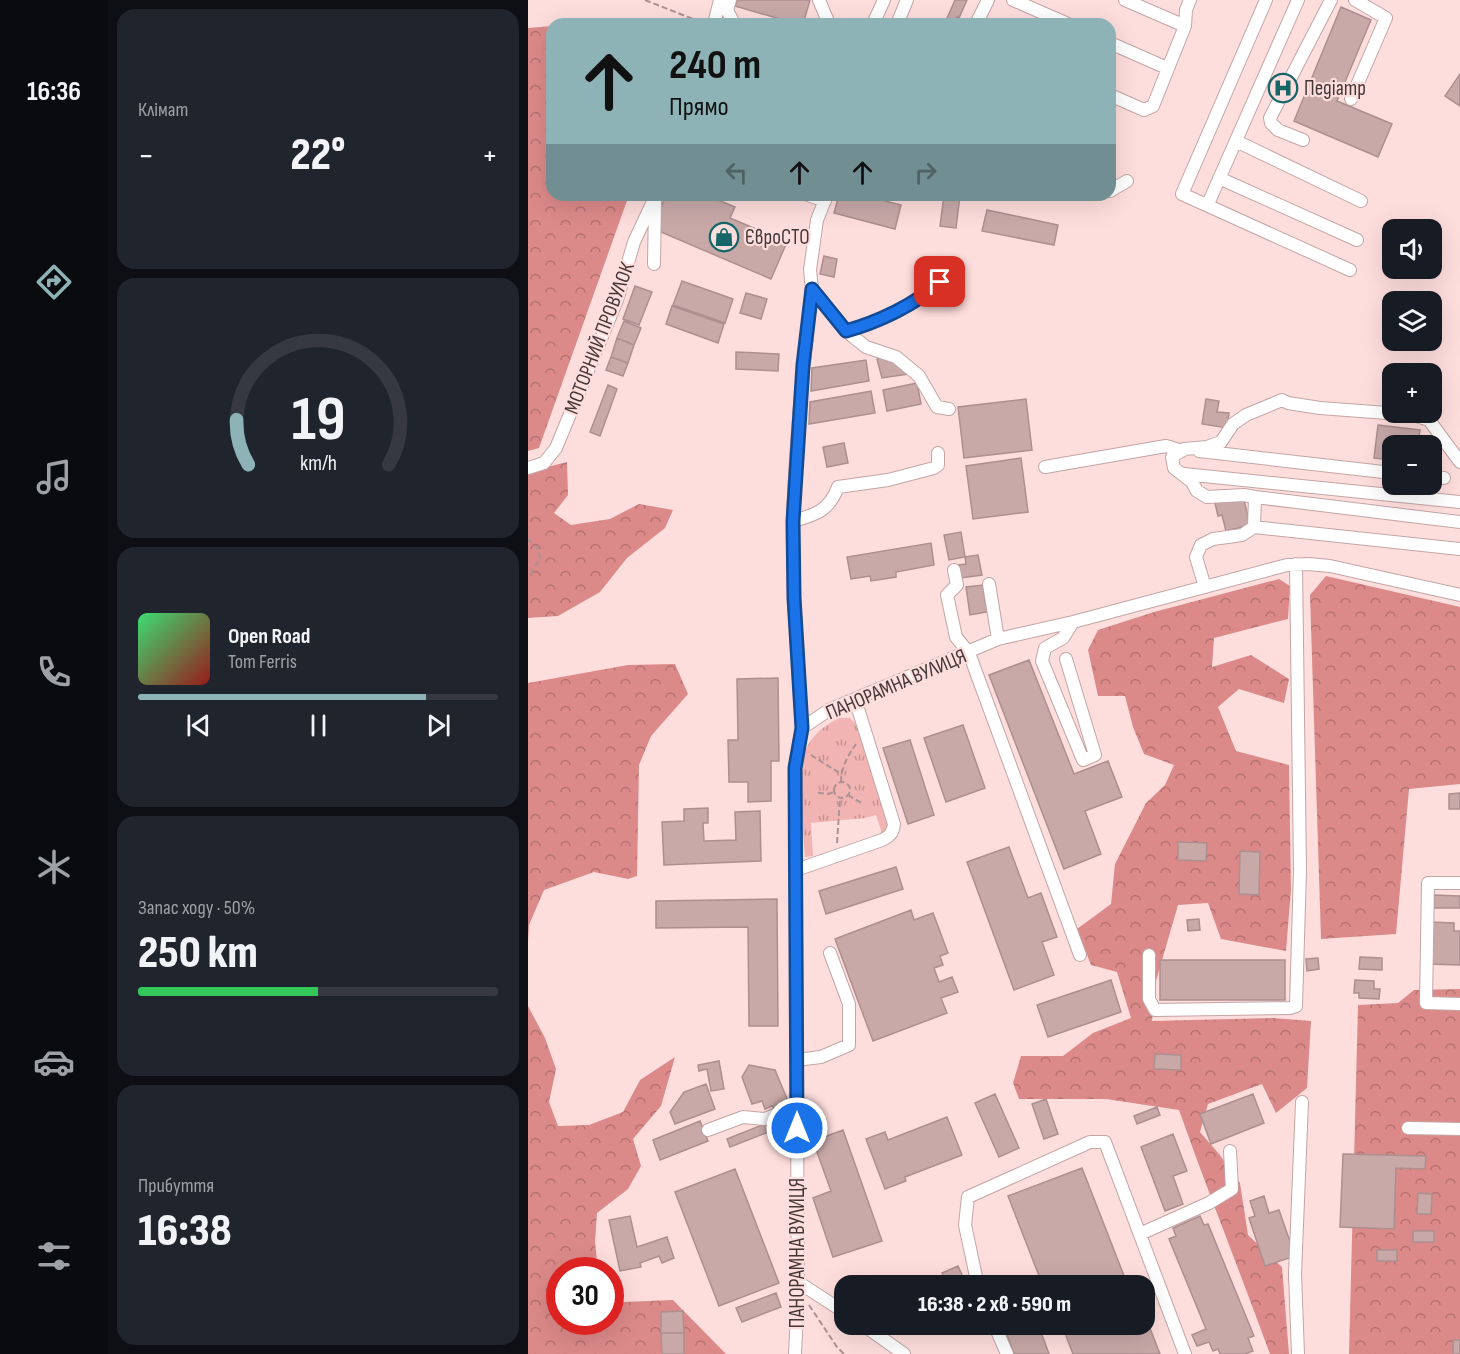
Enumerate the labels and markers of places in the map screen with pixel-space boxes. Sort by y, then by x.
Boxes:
hospital icon: Педіатр [1267,72,1299,104]
place label: Педіатр [1304,76,1366,101]
shop icon: ЄвроСТО [708,221,740,253]
place label: ЄвроСТО [745,225,810,250]
pin [914,256,965,307]

